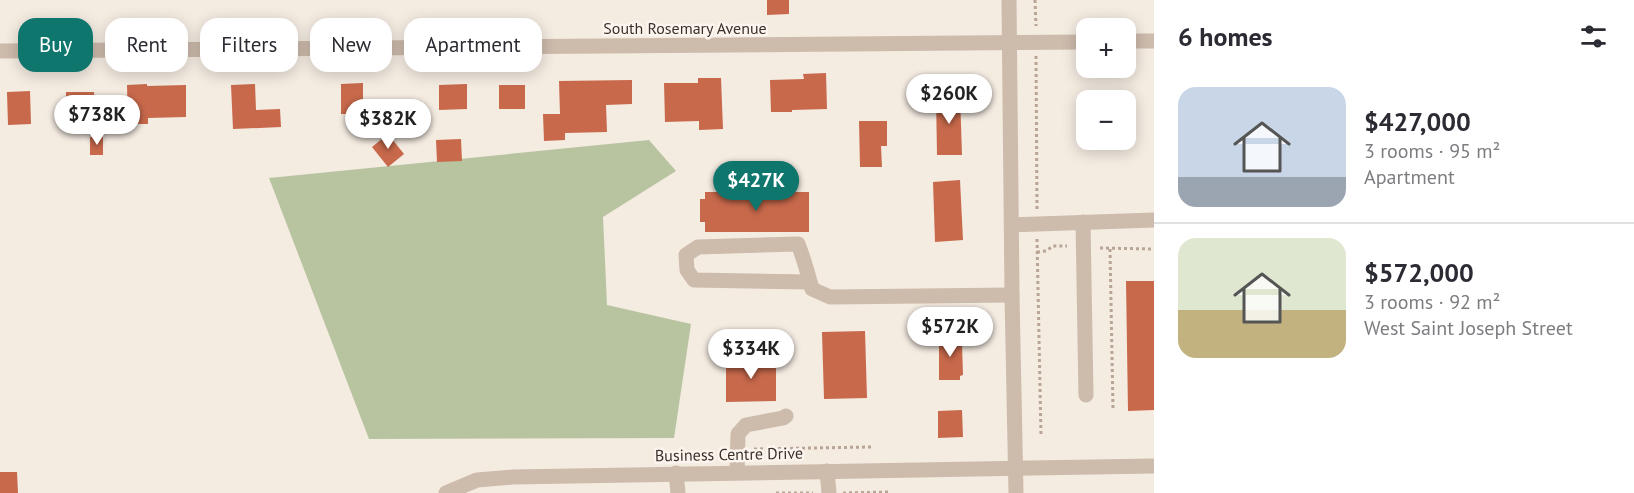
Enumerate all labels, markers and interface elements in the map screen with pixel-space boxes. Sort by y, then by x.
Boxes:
chip: Buy [18,18,93,72]
chip: Rent [105,18,188,72]
chip: Filters [200,18,298,72]
chip: New [310,18,392,72]
chip: Apartment [404,18,542,72]
street label: South Rosemary Avenue [603,18,767,38]
map controls [1076,18,1136,150]
button: + [1076,18,1136,78]
text: 6 homes [1178,20,1273,53]
icon: filters [1577,20,1610,53]
pin: $260K [907,74,991,125]
text: $260K [920,80,978,106]
button: − [1076,90,1136,150]
pin: $738K [55,95,139,146]
pin: $382K [346,99,430,150]
text: $738K [68,101,126,127]
text: $382K [359,105,417,131]
text: $427,000 [1364,105,1471,138]
icon: home [1226,111,1298,183]
text: 3 rooms · 95 m² [1364,138,1500,164]
pin: $427K [714,161,798,212]
text: Apartment [1364,164,1455,190]
text: $427K [727,167,785,193]
text: $572,000 [1364,256,1474,289]
icon: home [1226,262,1298,334]
text: 3 rooms · 92 m² [1364,289,1500,315]
pin: $572K [908,307,992,358]
text: $572K [921,313,979,339]
text: West Saint Joseph Street [1364,315,1573,341]
pin: $334K [709,329,793,380]
text: $334K [722,335,780,361]
street label: Business Centre Drive [655,443,803,465]

